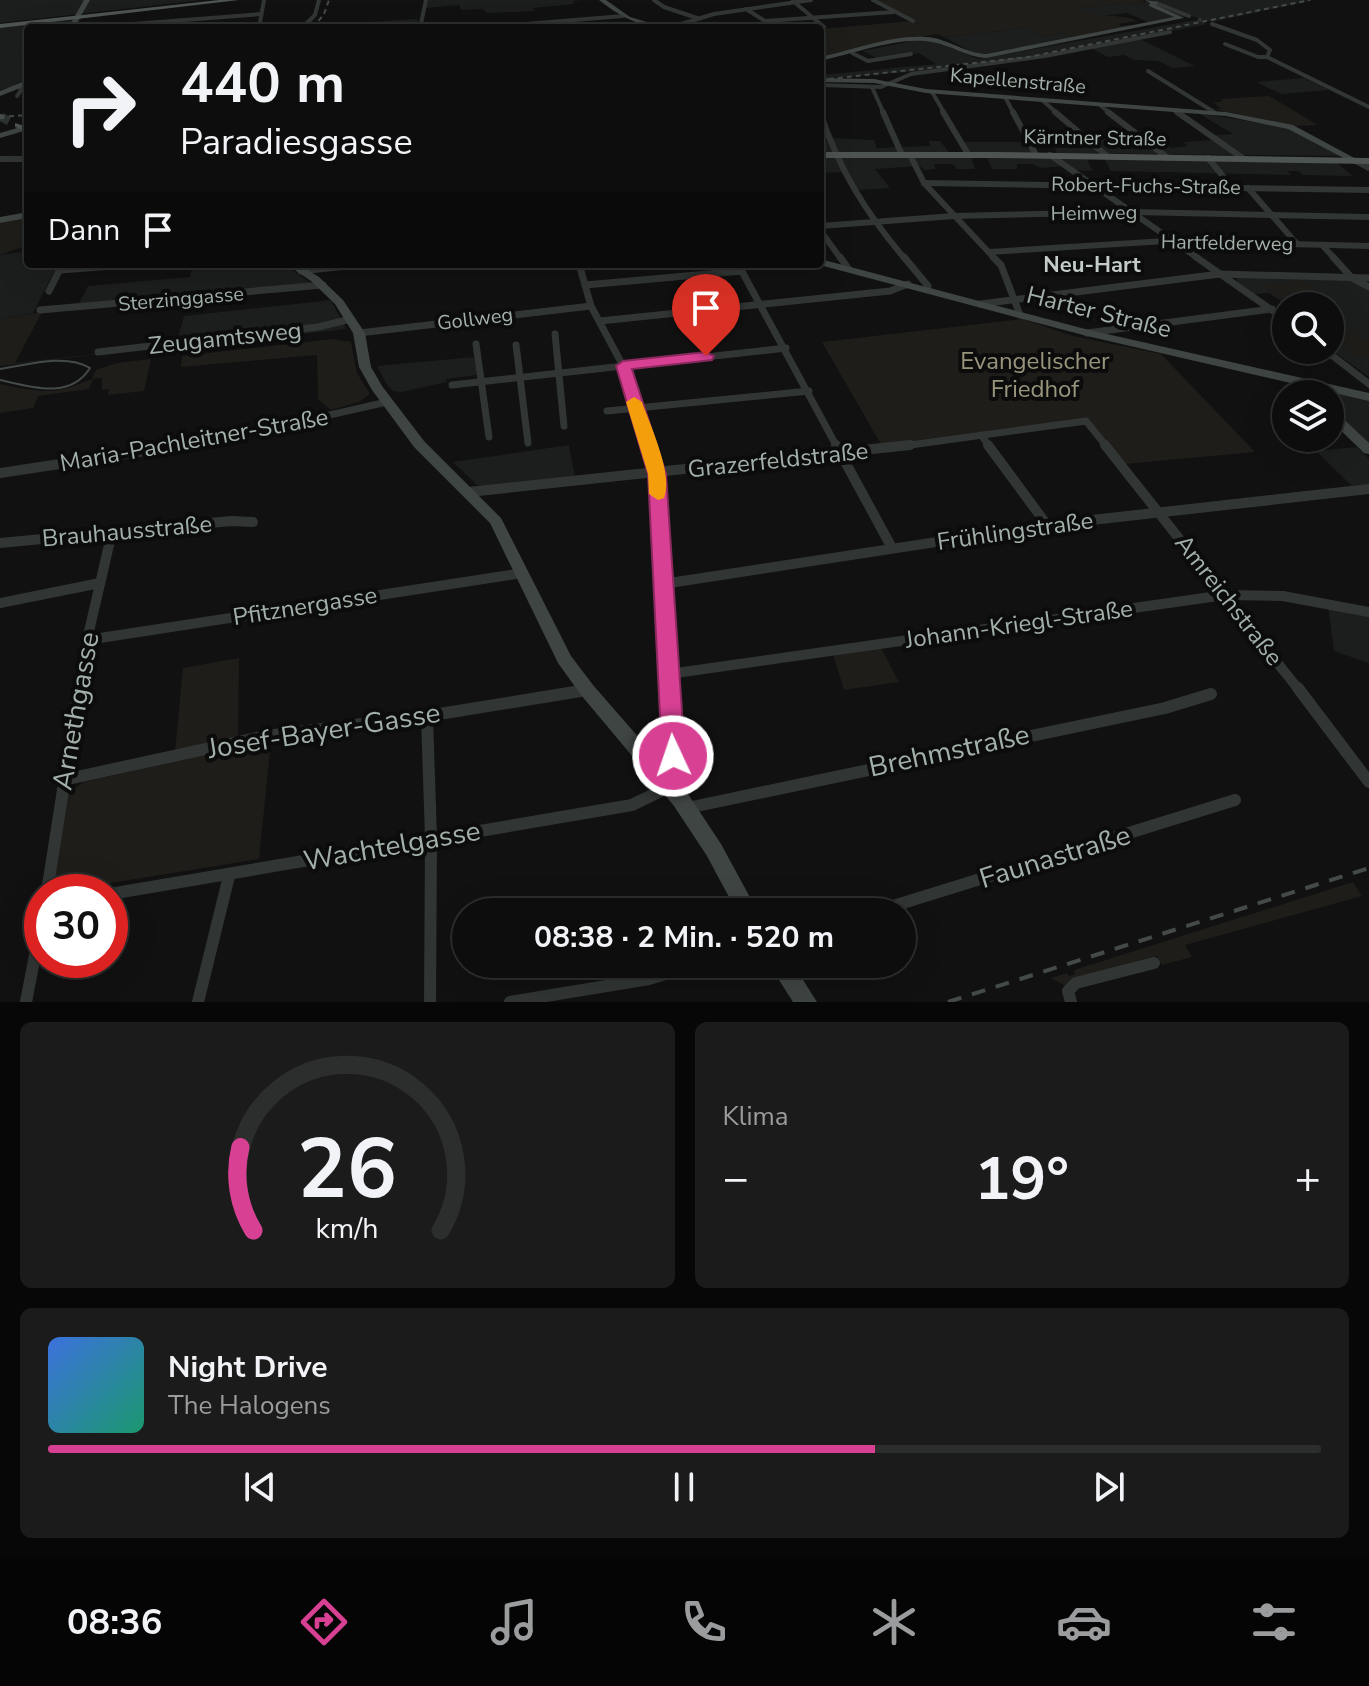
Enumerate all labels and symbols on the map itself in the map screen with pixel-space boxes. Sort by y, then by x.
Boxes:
street label: Kapellenstraße [949,62,1087,100]
street label: Kärntner Straße [1023,123,1167,153]
street label: Robert-Fuchs-Straße [1051,171,1241,201]
street label: Heimweg [1050,199,1138,227]
street label: Hartfelderweg [1161,228,1293,258]
district label: Neu-Hart [1043,250,1141,280]
pin [672,274,740,356]
street label: Harter Straße [1023,279,1175,345]
street label: Sterzinggasse [117,280,245,318]
street label: Gollweg [435,301,515,337]
street label: Zeugamtsweg [147,314,303,362]
park label: Evangelischer Friedhof [960,345,1110,405]
street label: Maria-Pachleitner-Straße [57,401,331,479]
street label: Grazerfeldstraße [686,435,870,485]
street label: Frühlingstraße [935,504,1095,558]
street label: Brauhausstraße [41,508,213,554]
street label: Amreichstraße [1168,528,1290,672]
street label: Pfitznergasse [231,579,379,633]
street label: Johann-Kriegl-Straße [902,592,1135,656]
street label: Arnethgasse [43,629,109,793]
street label: Josef-Bayer-Gasse [204,694,443,768]
position arrow [631,714,715,798]
street label: Brehmstraße [865,715,1033,787]
street label: Wachtelgasse [301,812,483,880]
street label: Faunastraße [975,816,1135,898]
speed limit sign: 30 [24,874,128,978]

